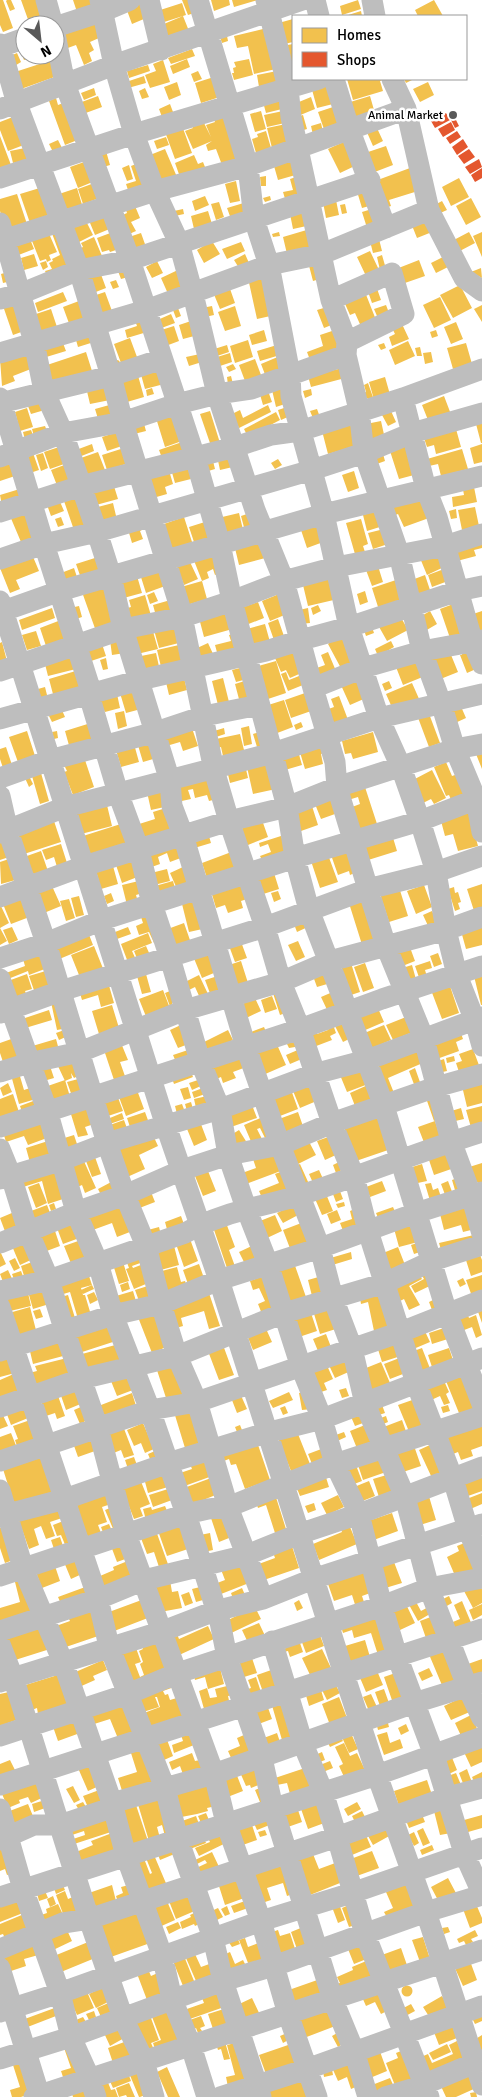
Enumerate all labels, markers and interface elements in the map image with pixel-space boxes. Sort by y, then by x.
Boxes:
north arrow [15,15,65,65]
legend [292,15,467,80]
text: Homes [337,26,381,44]
text: N [38,41,54,61]
text: Shops [337,51,376,69]
place label: Animal Market [368,108,443,123]
marker: Animal Market [447,109,459,121]

